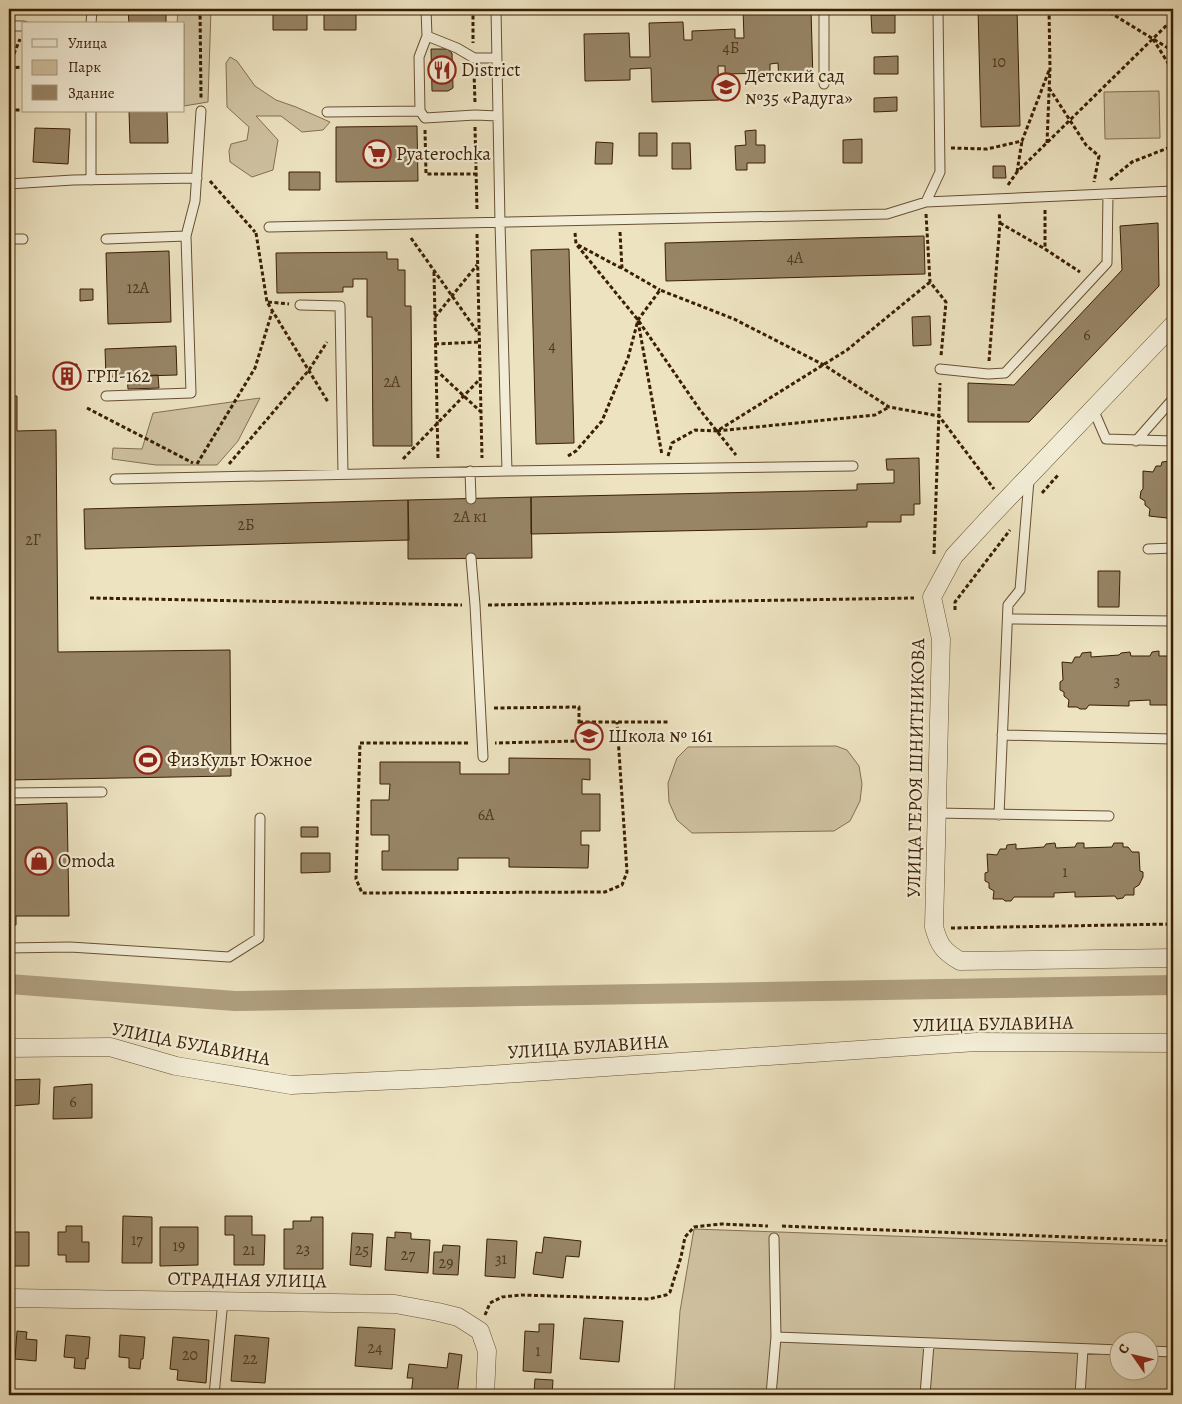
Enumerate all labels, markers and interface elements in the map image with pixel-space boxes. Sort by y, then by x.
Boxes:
legend [22,22,185,112]
text: Улица [68,33,107,53]
house number: 4Б [723,37,739,59]
house number: 10 [992,51,1006,73]
restaurant icon: District [427,55,457,85]
text: Парк [68,57,101,77]
place label: District [461,57,521,83]
place label: Детский сад №35 «Радуга» [745,63,853,111]
school or university icon: Детский сад №35 «Радуга» [711,72,741,102]
text: Здание [68,83,115,103]
supermarket icon: Pyaterochka [362,139,392,169]
place label: Pyaterochka [396,141,491,167]
house number: 4А [787,247,804,269]
house number: 12А [127,277,150,299]
house number: 6 [1083,324,1091,346]
house number: 4 [548,335,556,357]
building icon: ГРП-162 [52,361,82,391]
place label: ГРП-162 [86,363,150,389]
house number: 2А [384,371,401,393]
house number: 2А к1 [453,506,487,528]
house number: 2Б [237,514,255,536]
house number: 2Г [25,529,41,551]
street label: УЛИЦА ГЕРОЯ ШНИТНИКОВА [901,637,931,898]
house number: 3 [1114,670,1120,692]
school or university icon: Школа № 161 [574,721,604,751]
place label: Школа № 161 [608,723,713,749]
sports icon: ФизКульт Южное [133,745,163,775]
place label: ФизКульт Южное [167,747,312,773]
house number: 6А [478,804,495,826]
shop icon: Omoda [24,846,54,876]
place label: Omoda [58,848,116,874]
house number: 1 [1062,861,1068,883]
street label: УЛИЦА БУЛАВИНА [912,1010,1075,1038]
street label: УЛИЦА БУЛАВИНА [110,1016,273,1072]
street label: УЛИЦА БУЛАВИНА [507,1028,670,1066]
house number: 6 [69,1091,77,1113]
house number: 17 [131,1229,143,1251]
house number: 19 [173,1235,185,1257]
house number: 23 [296,1238,310,1260]
house number: 21 [242,1239,256,1261]
house number: 25 [355,1239,369,1261]
house number: 27 [401,1244,415,1266]
house number: 31 [495,1248,508,1270]
house number: 29 [439,1252,453,1274]
street label: ОТРАДНАЯ УЛИЦА [167,1266,328,1294]
north arrow [1110,1332,1160,1382]
house number: 24 [368,1337,382,1359]
house number: 1 [535,1340,541,1362]
text: С [1113,1340,1134,1358]
house number: 20 [182,1344,198,1366]
house number: 22 [242,1348,258,1370]

